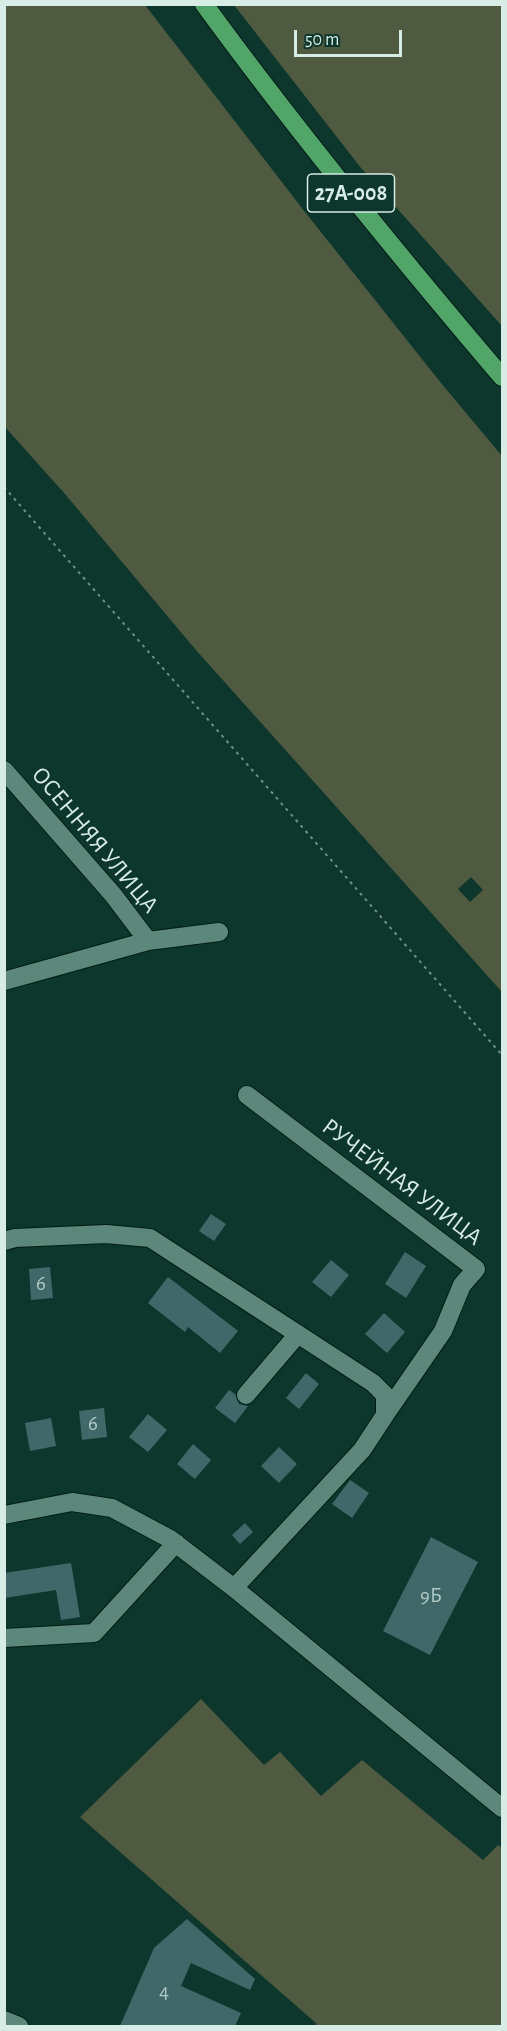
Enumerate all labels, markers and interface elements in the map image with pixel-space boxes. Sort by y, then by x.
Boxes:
scale bar [297,18,405,56]
text: 50 m [305,31,339,49]
road number: 27А-008 [308,174,394,212]
street label: ОСЕННЯЯ УЛИЦА [25,761,165,919]
street label: РУЧЕЙНАЯ УЛИЦА [316,1112,488,1252]
house number: 6 [36,1271,46,1297]
house number: 6 [88,1411,98,1437]
house number: 9Б [420,1583,442,1609]
house number: 4 [159,1979,169,2005]

